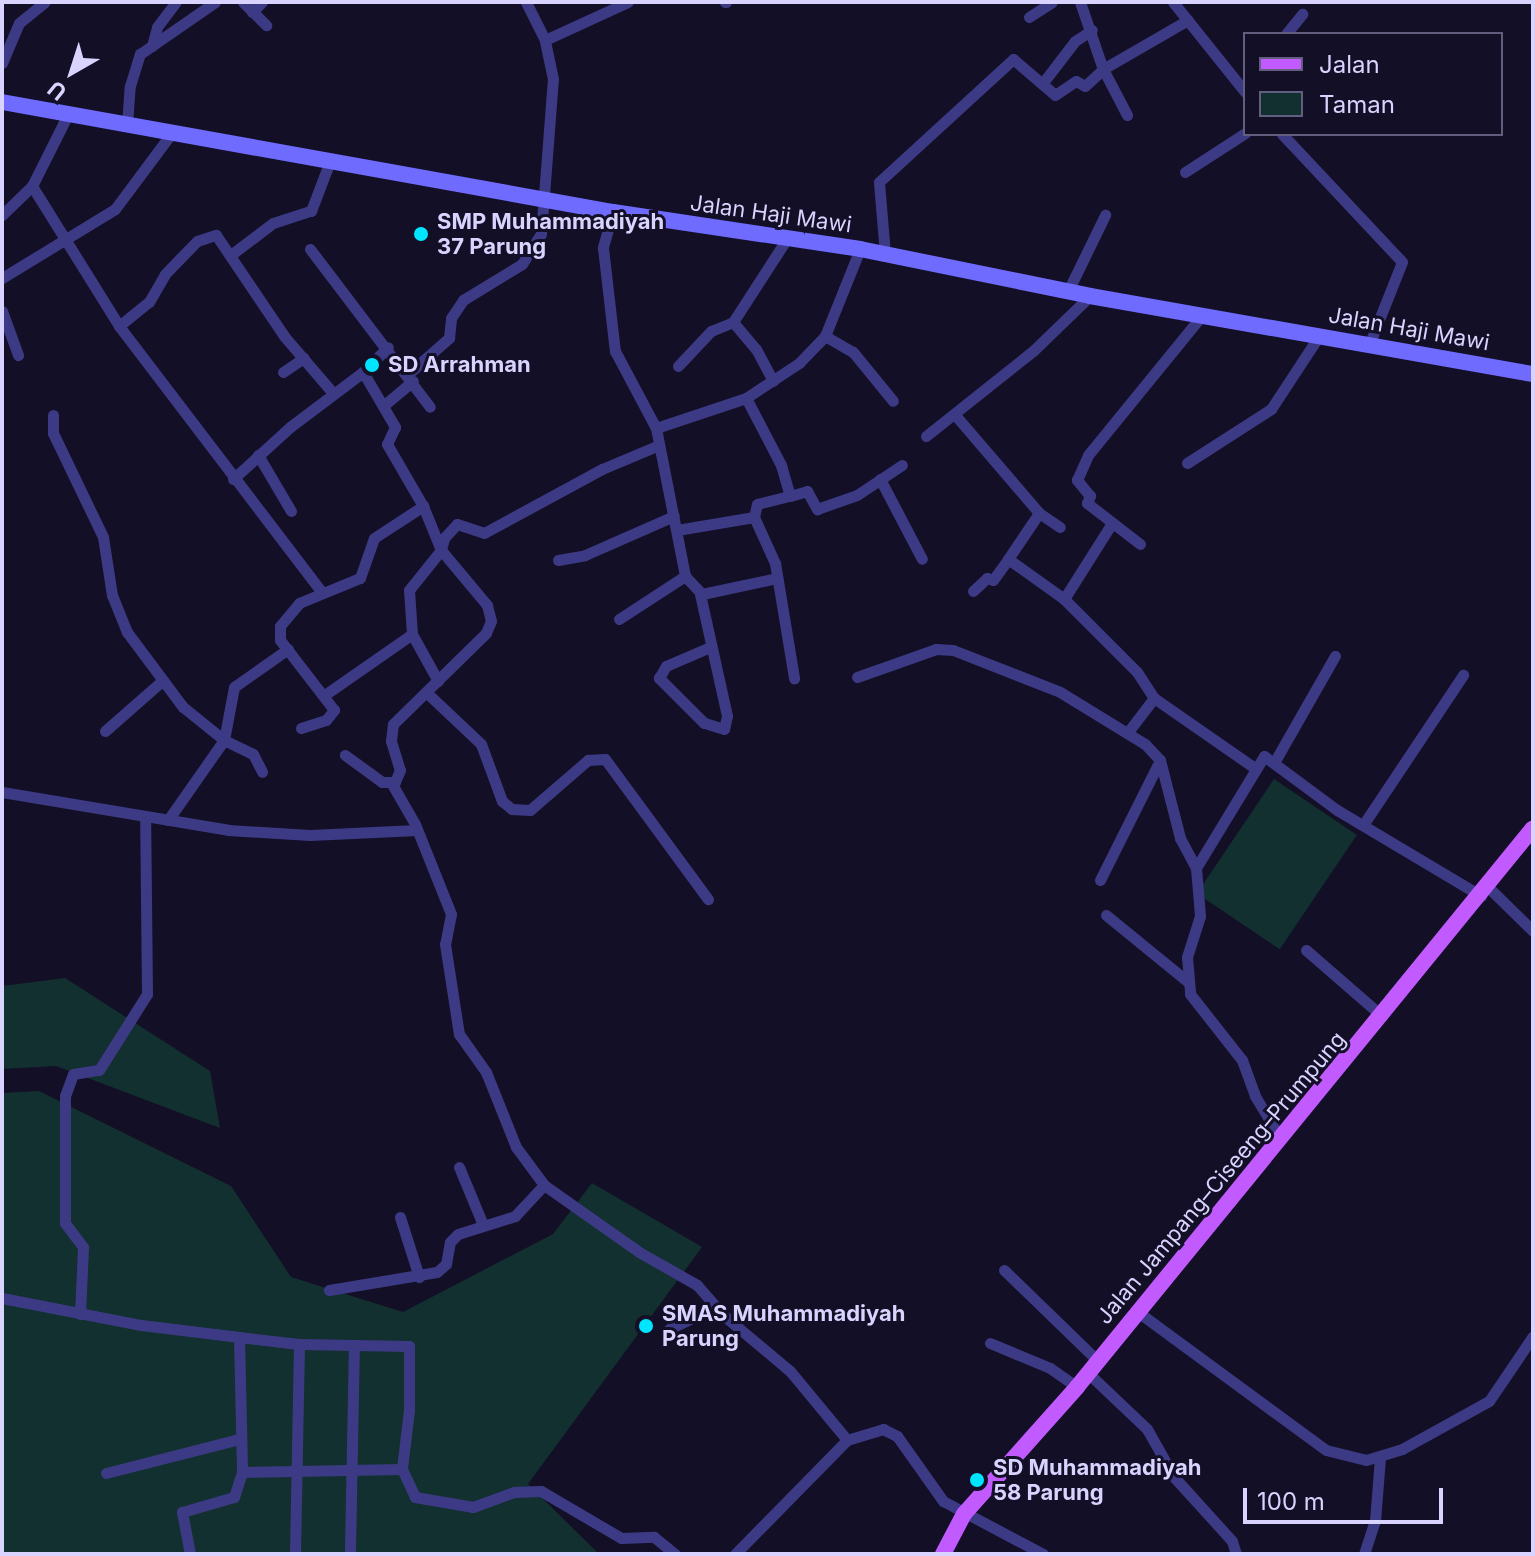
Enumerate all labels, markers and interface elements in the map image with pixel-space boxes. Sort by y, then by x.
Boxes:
north arrow [32,32,112,112]
legend [1243,32,1503,136]
text: Jalan [1319,50,1380,79]
text: U [42,75,71,106]
text: Taman [1319,90,1395,119]
street label: Jalan Haji Mawi [689,190,853,238]
place label: SMP Muhammadiyah 37 Parung [437,208,664,260]
marker: SMP Muhammadiyah 37 Parung [412,225,430,243]
street label: Jalan Haji Mawi [1327,302,1491,356]
place label: SD Arrahman [388,352,531,378]
marker: SD Arrahman [363,356,381,374]
street label: Jalan Jampang–Ciseeng–Prumpung [1091,1027,1351,1329]
place label: SMAS Muhammadiyah Parung [662,1300,906,1352]
marker: SMAS Muhammadiyah Parung [637,1317,655,1335]
place label: SD Muhammadiyah 58 Parung [993,1454,1201,1506]
marker: SD Muhammadiyah 58 Parung [968,1471,986,1489]
scale bar [1247,1472,1447,1522]
text: 100 m [1257,1487,1325,1516]

